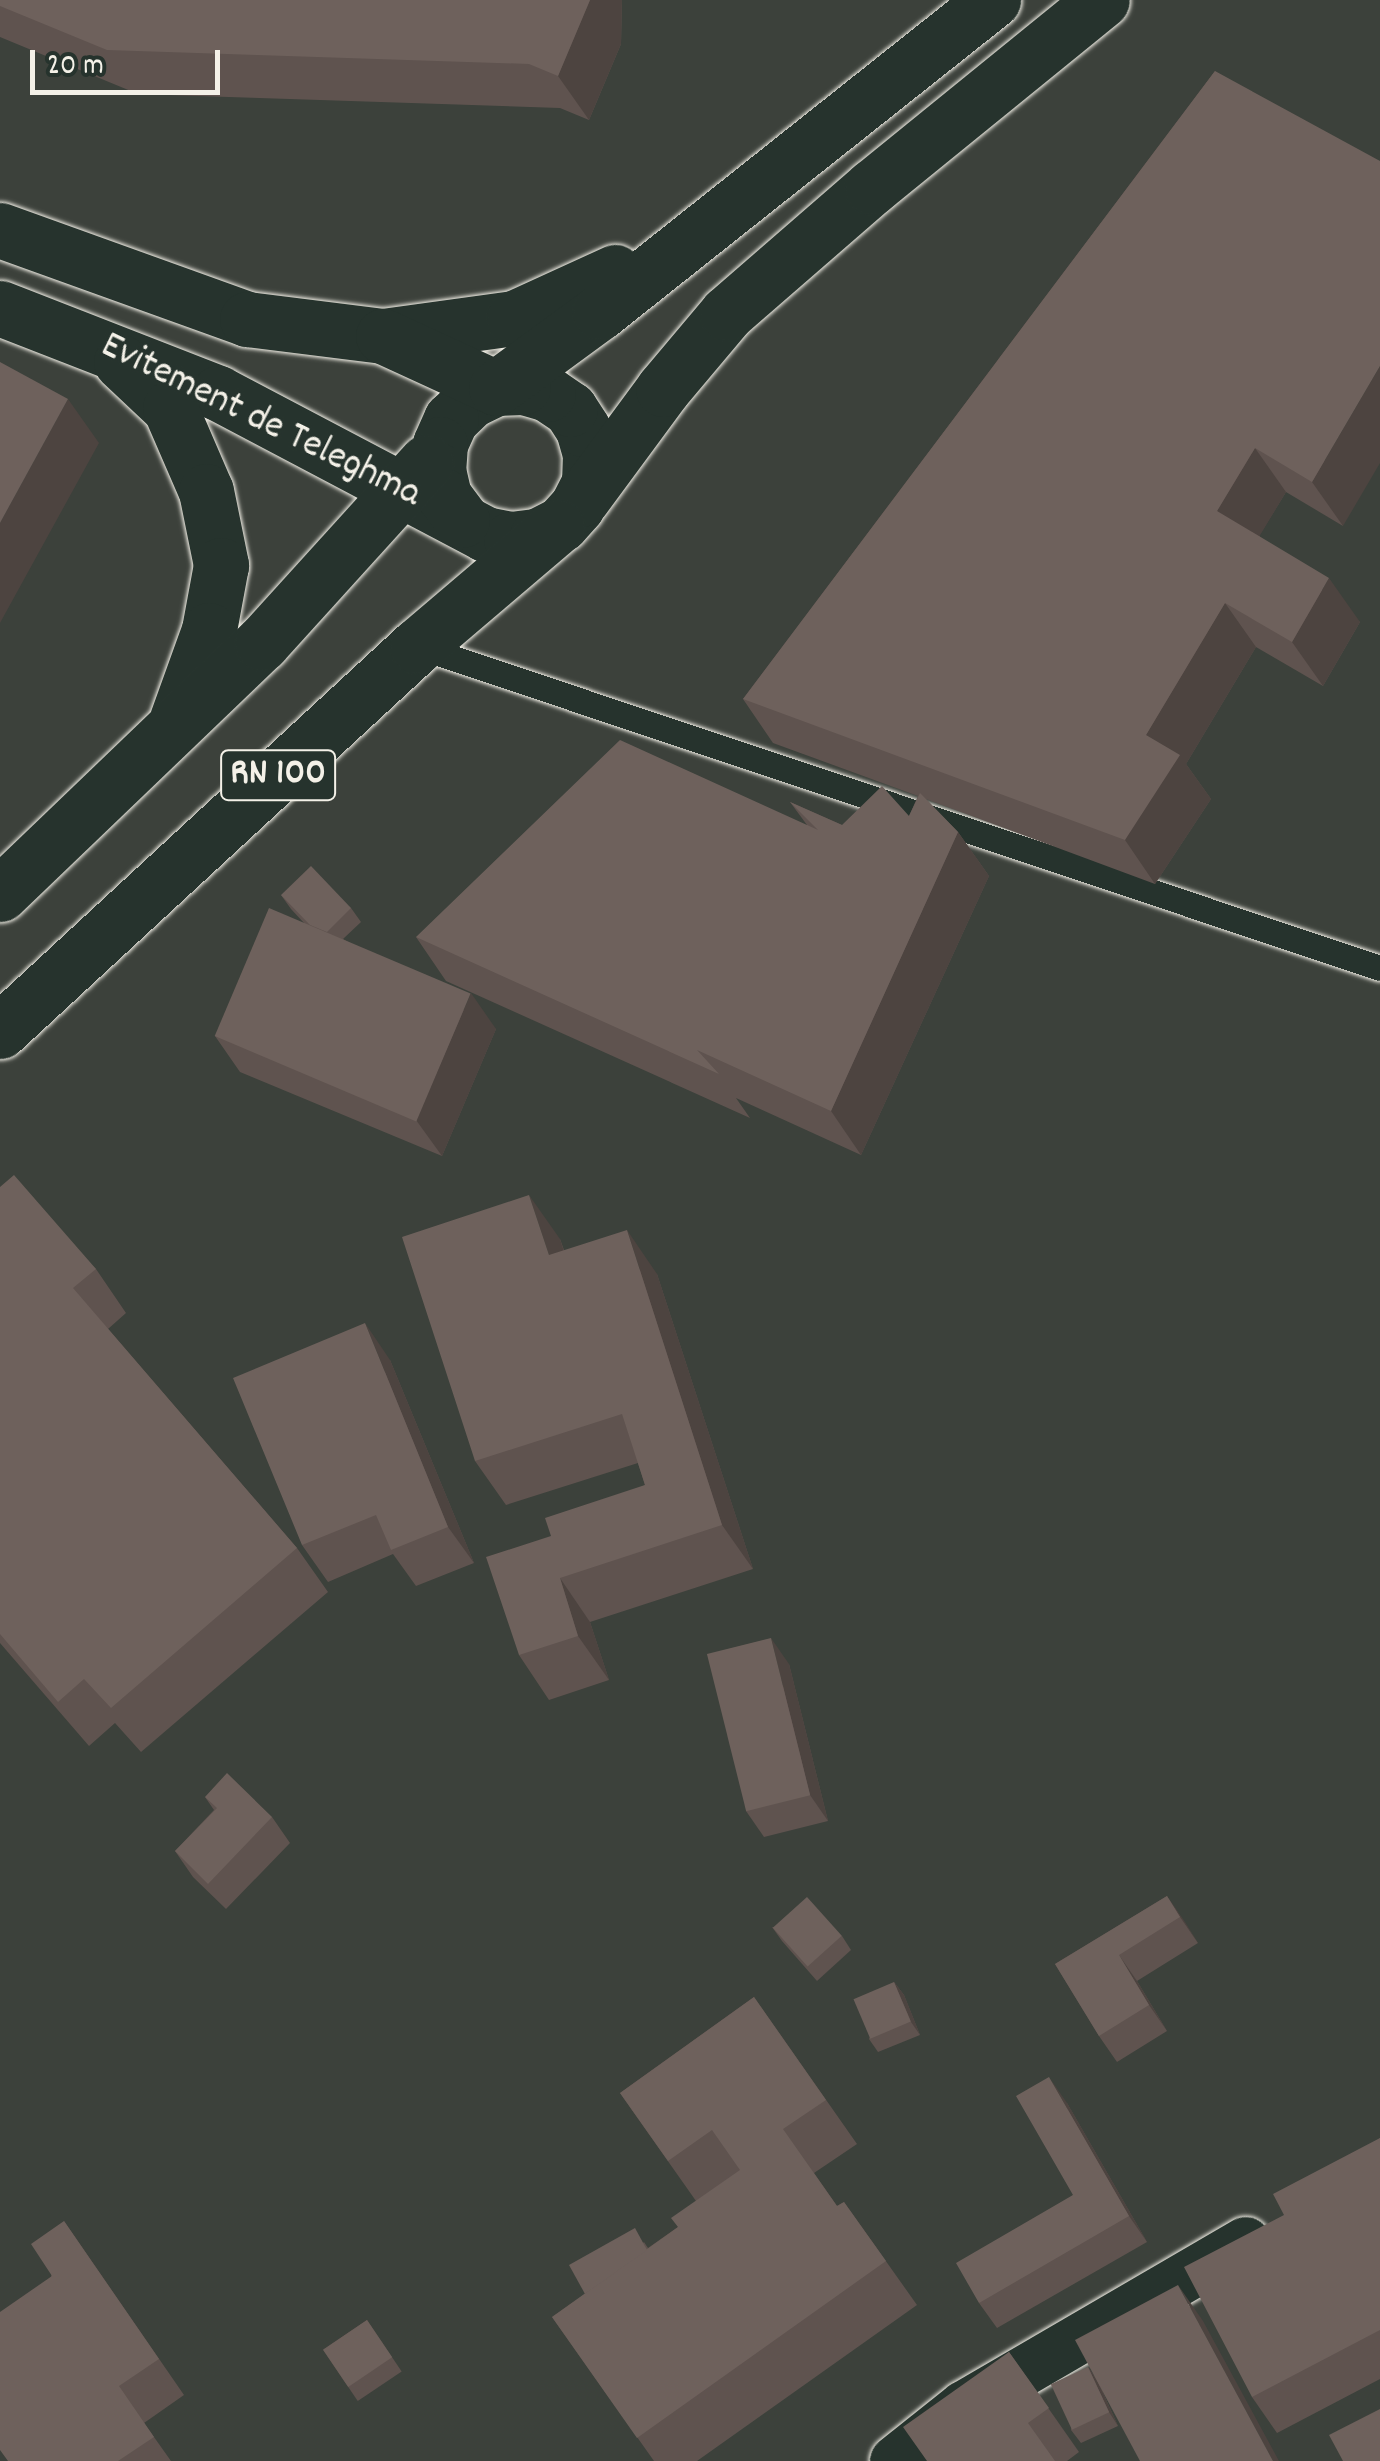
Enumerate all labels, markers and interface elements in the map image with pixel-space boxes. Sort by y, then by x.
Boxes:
scale bar [35,30,225,92]
text: 20 m [47,46,104,89]
street label: Evitement de Teleghma [92,324,428,520]
road number: RN 100 [218,742,338,808]

